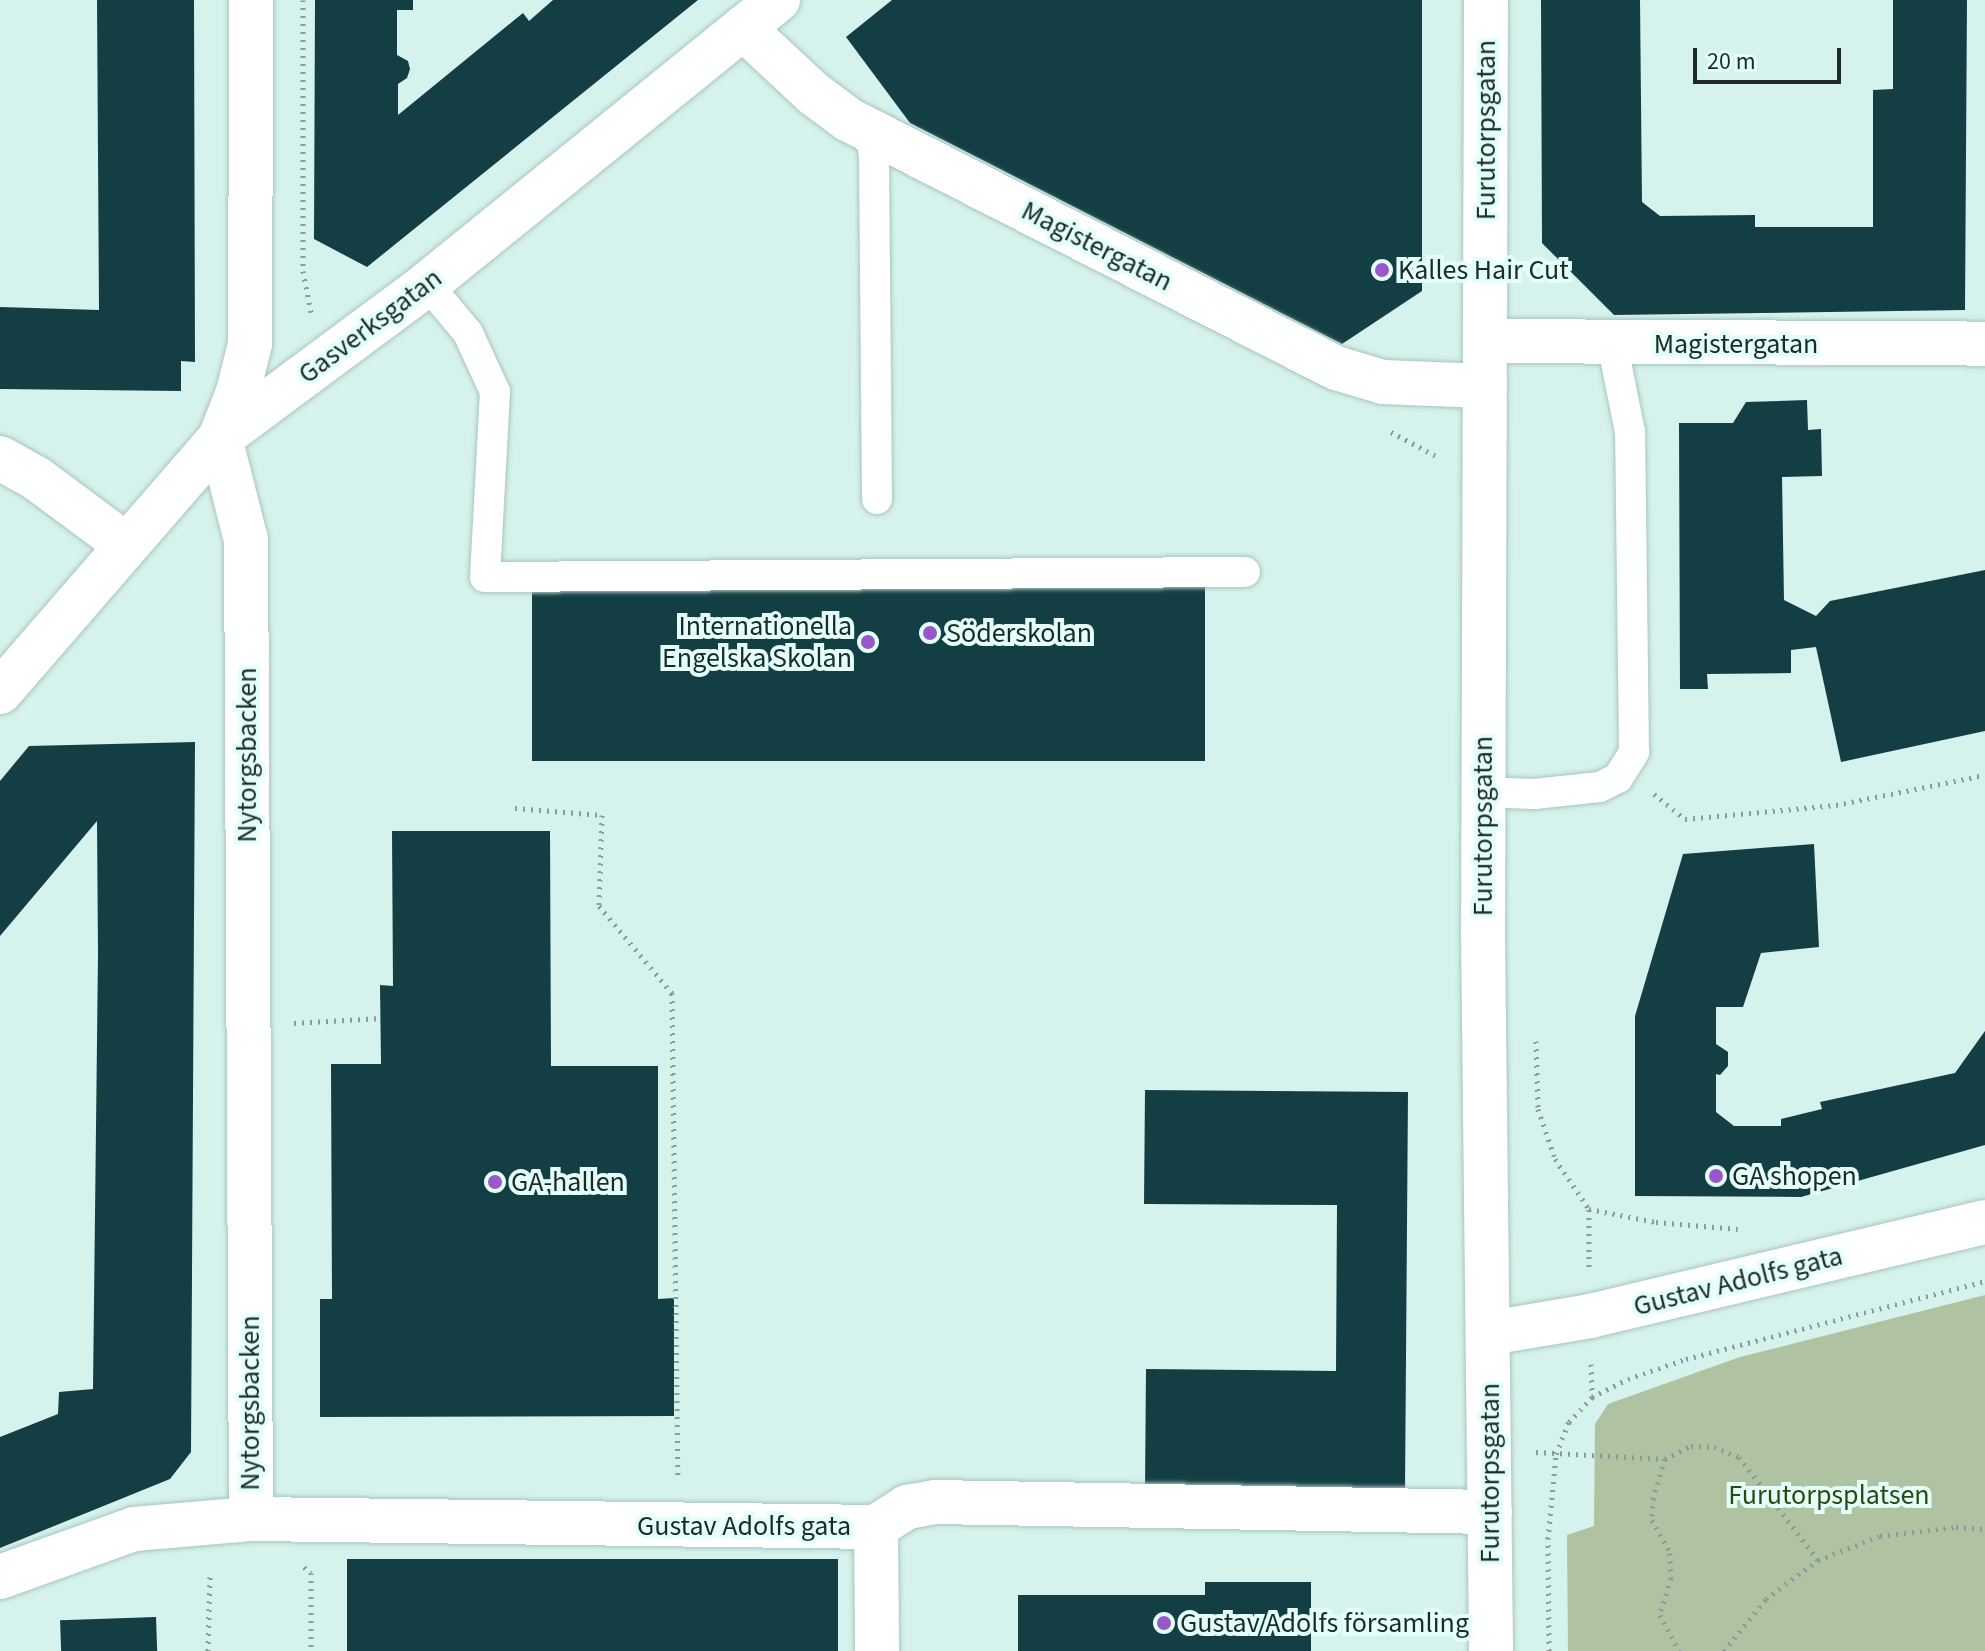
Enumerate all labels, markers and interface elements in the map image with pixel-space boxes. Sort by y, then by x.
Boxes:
scale bar [1697,32,1845,82]
street label: Furutorpsgatan [1469,40,1503,220]
text: 20 m [1707,44,1756,79]
street label: Magistergatan [1016,194,1178,298]
place label: Kalles Hair Cut [1398,253,1569,287]
street label: Gasverksgatan [292,261,448,391]
marker: Kalles Hair Cut [1373,261,1391,279]
street label: Magistergatan [1654,327,1818,361]
place label: Internationella Engelska Skolan [662,609,852,675]
place label: Söderskolan [946,616,1092,650]
marker: Söderskolan [921,624,939,642]
marker: Internationella Engelska Skolan [859,633,877,651]
street label: Nytorgsbacken [230,667,264,843]
street label: Furutorpsgatan [1466,736,1500,916]
place label: GA shopen [1732,1159,1857,1193]
place label: GA-hallen [511,1165,625,1199]
marker: GA shopen [1707,1167,1725,1185]
marker: GA-hallen [486,1173,504,1191]
street label: Gustav Adolfs gata [1630,1239,1846,1323]
street label: Nytorgsbacken [233,1315,267,1491]
street label: Furutorpsgatan [1473,1383,1507,1563]
park label: Furutorpsplatsen [1728,1478,1930,1512]
street label: Gustav Adolfs gata [637,1509,851,1543]
place label: Gustav Adolfs församling [1180,1606,1469,1640]
marker: Gustav Adolfs församling [1155,1614,1173,1632]

